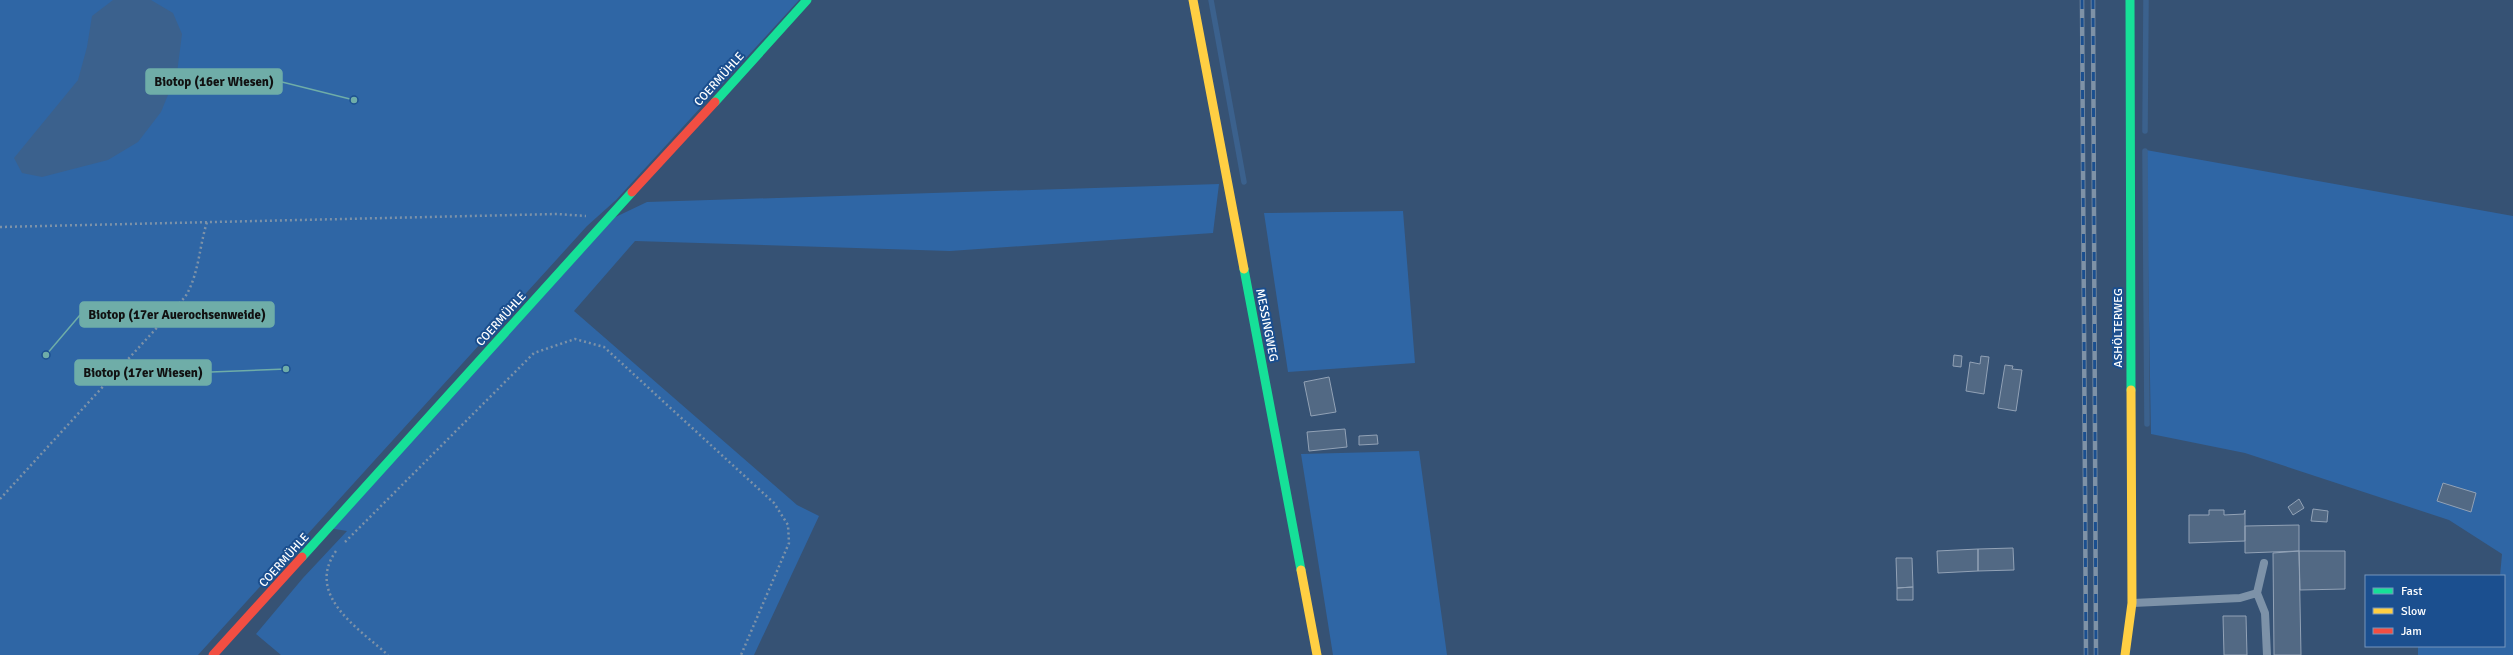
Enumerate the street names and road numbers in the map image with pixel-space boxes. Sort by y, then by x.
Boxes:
street label: COERMÜHLE [691,49,748,110]
street label: MESSINGWEG [1252,287,1281,363]
street label: ASHÖLTERWEG [2111,288,2126,368]
street label: COERMÜHLE [473,289,530,350]
street label: COERMÜHLE [256,530,313,591]

